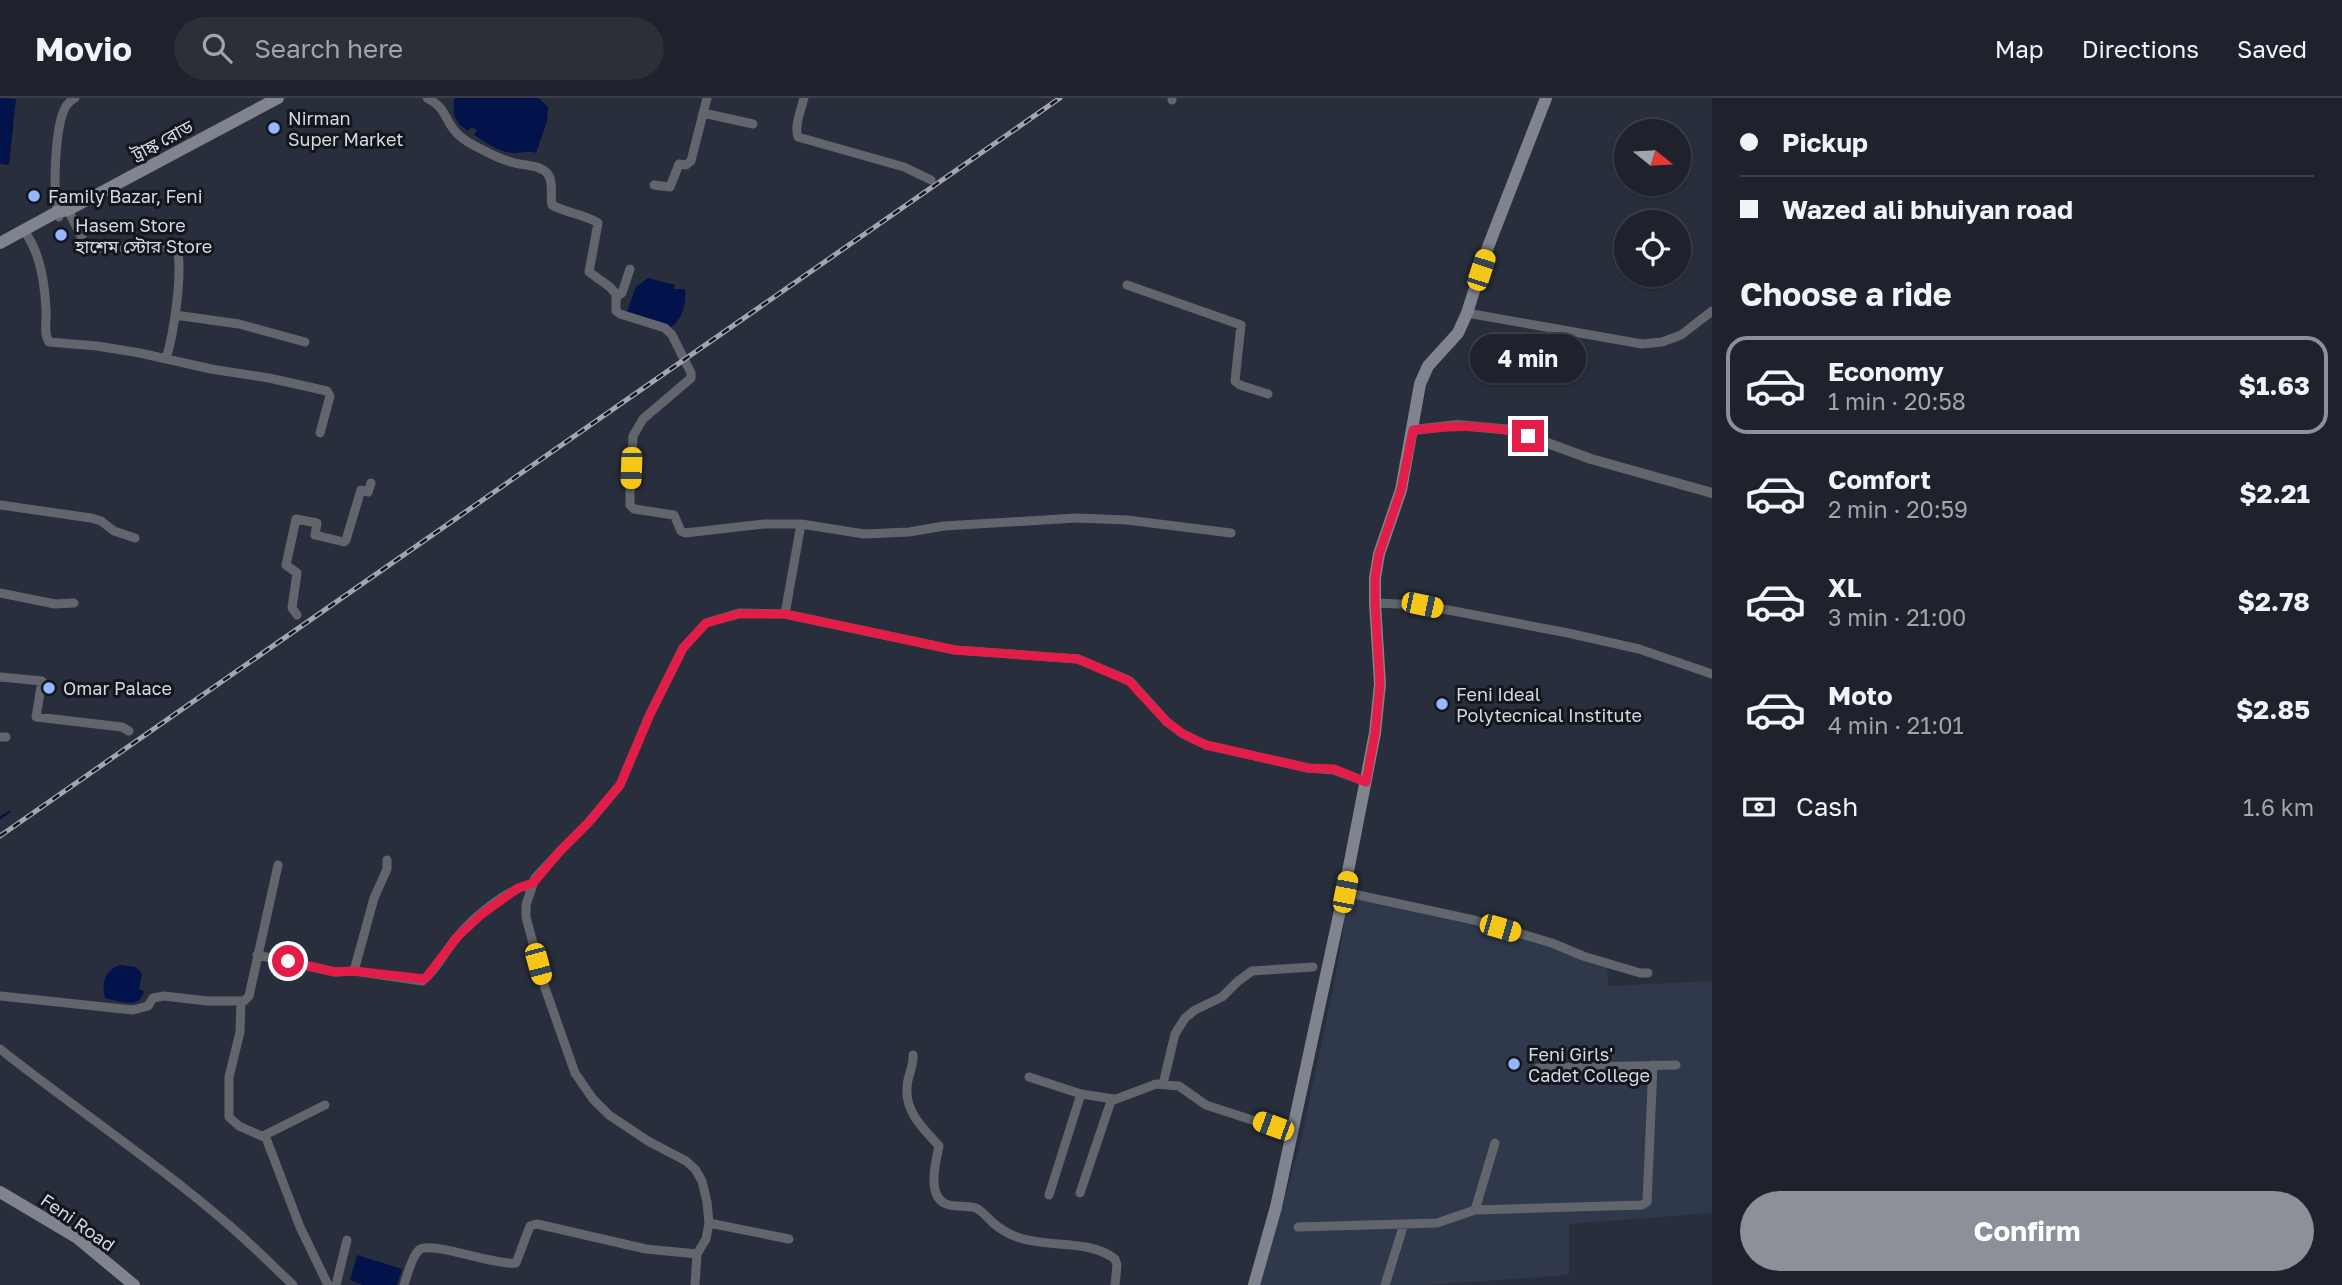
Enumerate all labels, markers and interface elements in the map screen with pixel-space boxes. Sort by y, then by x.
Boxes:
search box [174,17,664,80]
text: Movio [35,29,132,68]
icon: search [198,29,236,67]
text: Search here [254,33,403,64]
text: Map [1995,34,2044,63]
text: Directions [2082,34,2199,63]
text: Saved [2237,34,2307,63]
place label: Nirman Super Market [288,107,404,150]
street label: ট্রাঙ্ক রোড [127,115,197,166]
north arrow [1614,119,1690,196]
map controls [1614,119,1691,287]
marker: Nirman Super Market [266,120,282,136]
text: Pickup [1782,127,1868,158]
place label: Family Bazar, Feni [48,185,202,207]
marker: Family Bazar, Feni [26,188,42,204]
text: Wazed ali bhuiyan road [1782,194,2073,225]
button: locate [1614,210,1691,287]
place label: Hasem Store হাশেম স্টোর Store [74,214,212,257]
marker: Hasem Store হাশেম স্টোর Store [53,227,69,243]
car [1465,247,1498,293]
text: Choose a ride [1740,275,1952,313]
callout: 4 min [1470,334,1586,384]
text: 4 min [1498,344,1558,372]
icon: car [1744,354,1807,417]
text: Economy [1828,356,1944,387]
text: $1.63 [2238,370,2310,401]
text: 1 min · 20:58 [1828,387,1966,415]
route end [1512,420,1544,452]
car [620,447,643,489]
icon: car [1744,462,1807,525]
text: Comfort [1828,464,1931,495]
text: $2.21 [2239,478,2310,509]
text: 2 min · 20:59 [1828,495,1968,523]
icon: car [1744,570,1807,633]
text: XL [1828,572,1862,603]
text: $2.78 [2238,586,2310,617]
car [1400,590,1445,620]
text: 3 min · 21:00 [1828,603,1966,631]
place label: Omar Palace [63,677,172,699]
icon: car [1744,678,1807,741]
marker: Omar Palace [41,680,57,696]
text: Moto [1828,680,1893,711]
place label: Feni Ideal Polytecnical Institute [1456,683,1642,726]
text: $2.85 [2236,694,2310,725]
marker: Feni Ideal Polytecnical Institute [1434,696,1450,712]
text: 4 min · 21:01 [1828,711,1964,739]
icon: cash [1740,788,1778,826]
text: Cash [1796,791,1858,822]
text: 1.6 km [2243,793,2314,821]
car [1331,869,1360,915]
car [1477,912,1524,944]
car [523,941,554,987]
route start [272,945,304,977]
place label: Feni Girls' Cadet College [1528,1043,1650,1086]
marker: Feni Girls' Cadet College [1506,1056,1522,1072]
car [1250,1109,1297,1143]
street label: Feni Road [37,1188,119,1256]
button: Confirm [1740,1191,2314,1271]

